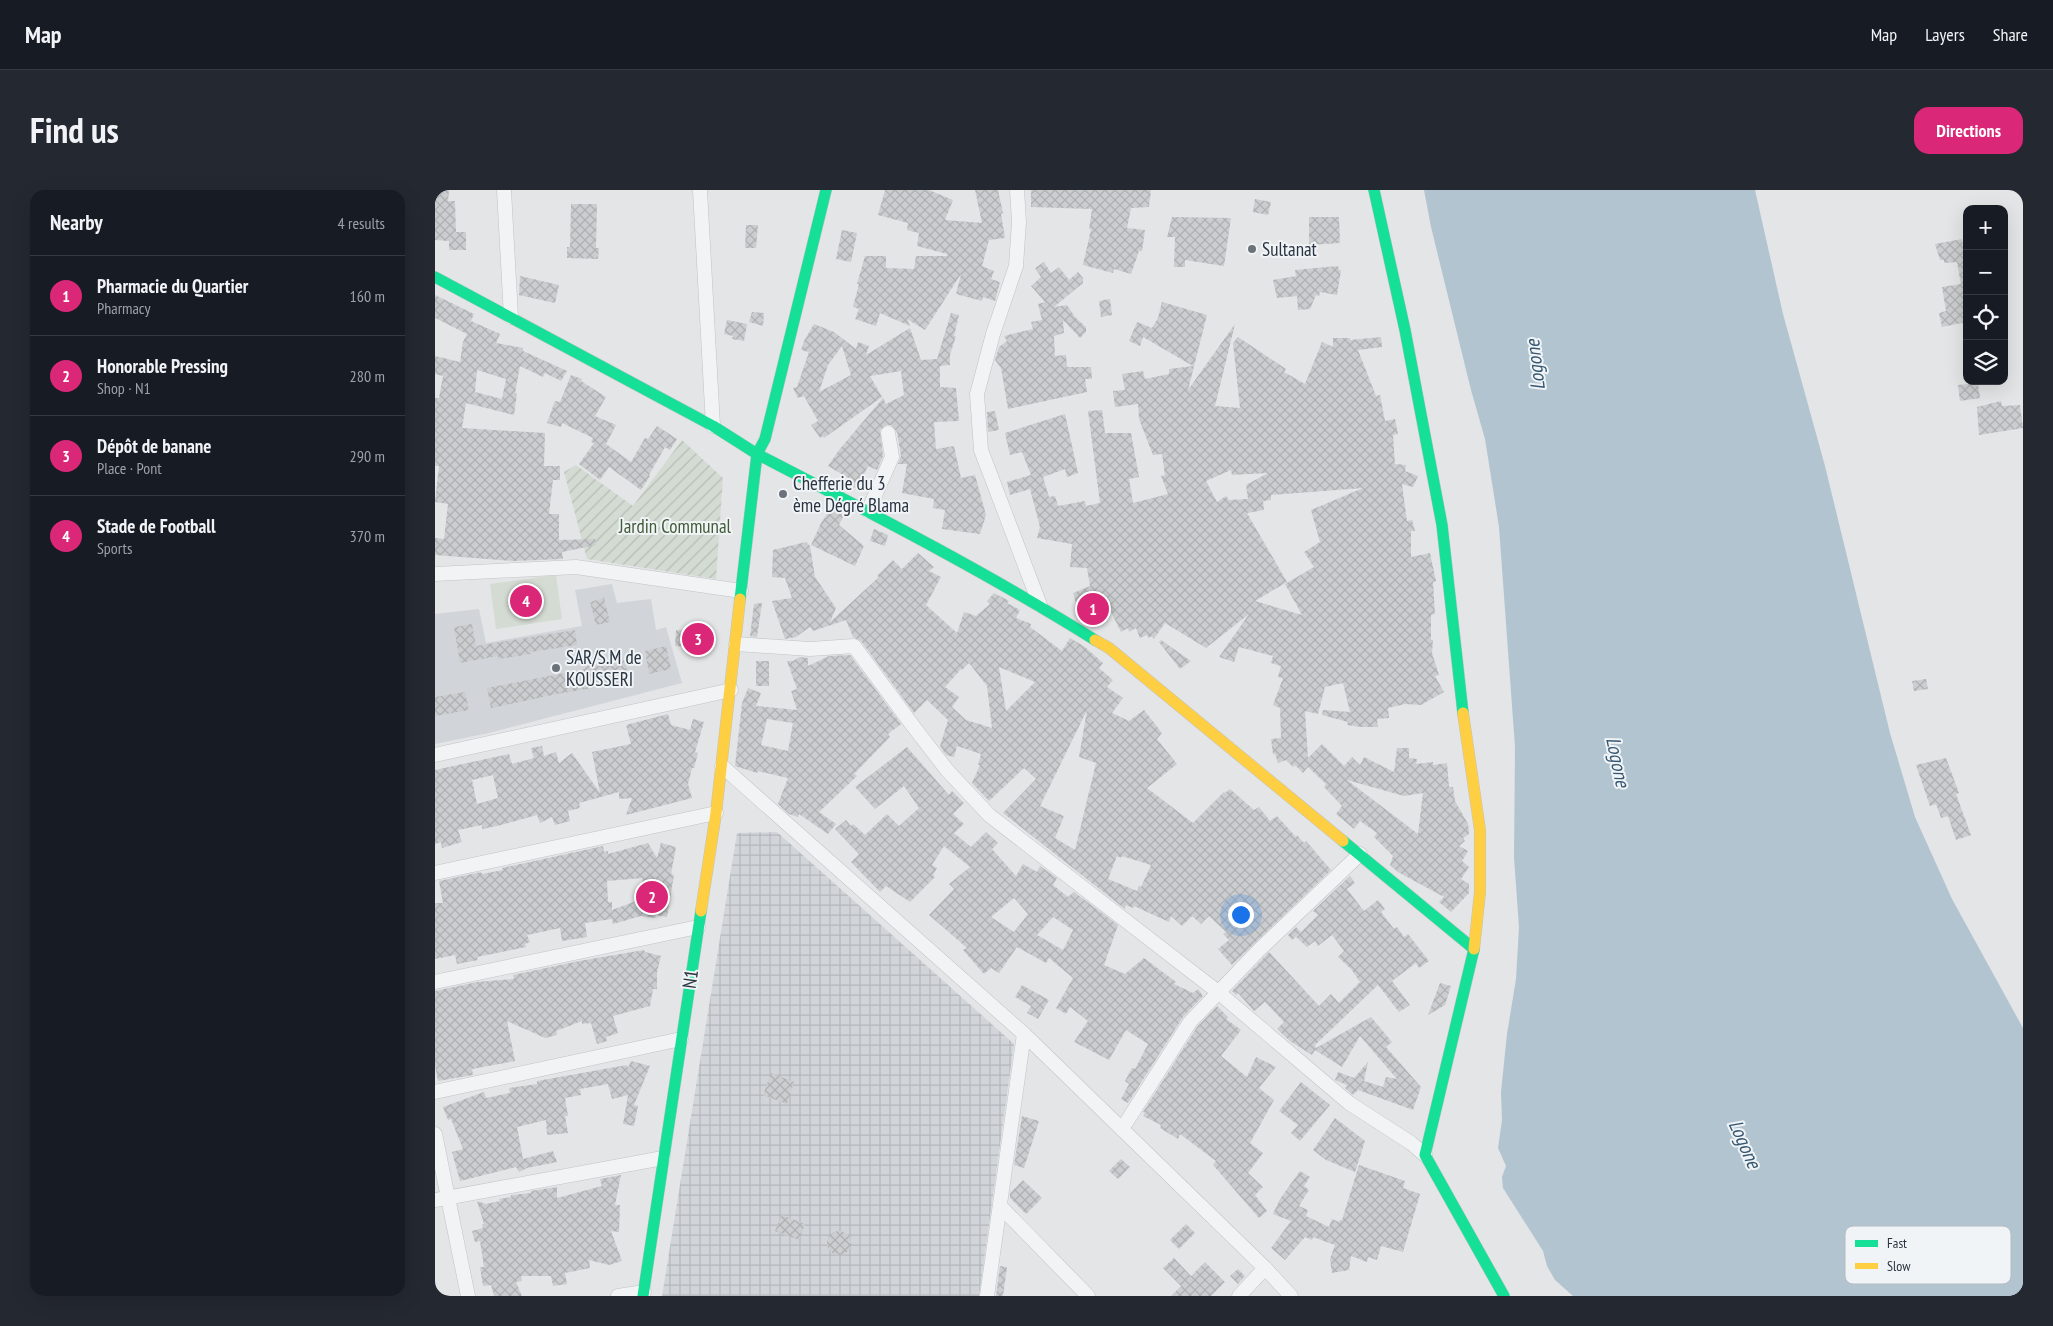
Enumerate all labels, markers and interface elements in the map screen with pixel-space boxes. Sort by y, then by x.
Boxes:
text: Map [25,19,62,50]
text: Map [1871,23,1897,46]
text: Layers [1925,23,1965,46]
text: Share [1993,23,2028,46]
text: Find us [30,107,119,153]
button: Directions [1914,107,2023,154]
map controls [1963,205,2008,385]
button: + [1963,205,2008,250]
text: Nearby [50,209,103,236]
text: 4 results [338,213,385,233]
place label: Sultanat [1262,237,1318,261]
marker: Sultanat [1246,243,1258,255]
button: − [1963,250,2008,295]
text: Pharmacie du Quartier [97,274,248,298]
text: 1 [62,286,70,306]
text: 160 m [350,286,385,306]
button: locate [1963,295,2008,340]
text: Pharmacy [97,298,150,318]
water label: Logone [1519,337,1551,392]
button: layers [1963,340,2008,385]
text: Honorable Pressing [97,354,228,378]
text: 2 [62,366,70,386]
text: 280 m [350,366,385,386]
text: Shop · N1 [97,378,151,398]
text: Dépôt de banane [97,434,211,458]
text: 3 [62,446,70,466]
text: 290 m [350,446,385,466]
text: Place · Pont [97,458,162,478]
place label: Chefferie du 3 ème Dégré Blama [793,471,909,517]
marker: Chefferie du 3 ème Dégré Blama [777,488,789,500]
text: Stade de Football [97,514,216,538]
park label: Jardin Communal [618,514,731,538]
text: 4 [62,526,70,546]
text: 370 m [350,526,385,546]
text: Sports [97,538,132,558]
pin: 4 [510,582,542,620]
pin: 1 [1077,590,1109,628]
pin: 3 [682,620,714,658]
place label: SAR/S.M de KOUSSERI [566,645,642,691]
marker: SAR/S.M de KOUSSERI [550,662,562,674]
water label: Logone [1600,735,1636,791]
pin: 2 [636,878,668,916]
your location [1228,902,1254,928]
street label: N1 [677,968,703,990]
water label: Logone [1723,1116,1768,1174]
legend [1845,1226,2011,1284]
text: Fast [1887,1234,1907,1252]
text: Slow [1887,1257,1911,1275]

